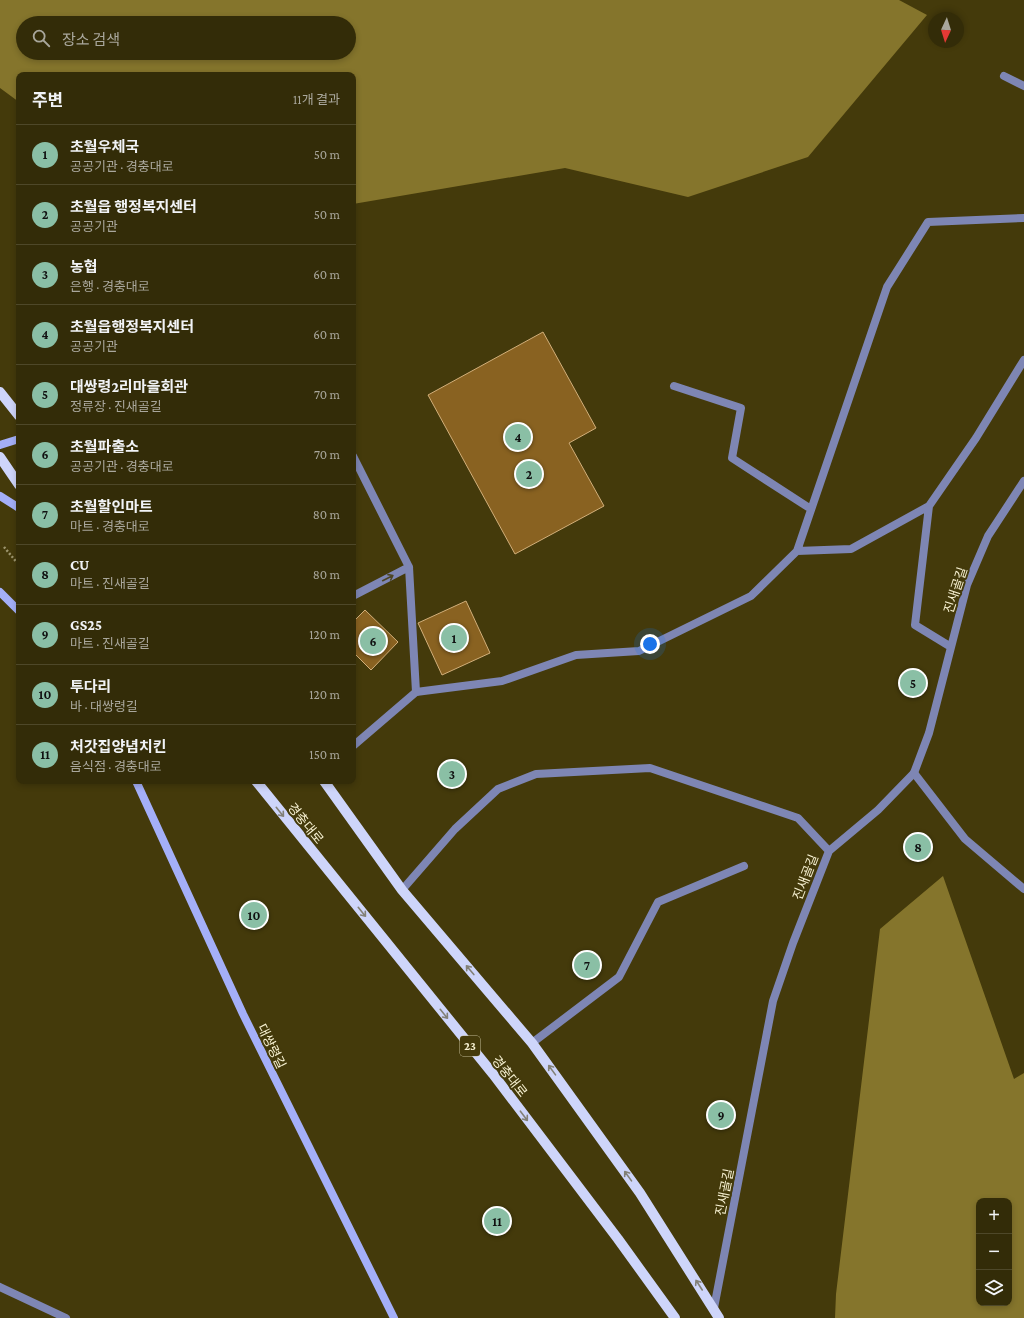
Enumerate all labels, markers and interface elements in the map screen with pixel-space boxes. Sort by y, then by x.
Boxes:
north arrow [928,12,964,48]
search box [16,16,356,60]
icon: search [30,27,52,49]
text: 장소 검색 [62,32,120,48]
text: 주변 [32,91,63,110]
text: 11개 결과 [293,92,340,107]
text: 초월우체국 [70,139,139,155]
text: 1 [43,147,47,162]
text: 50 m [314,147,340,162]
text: 공공기관 · 경충대로 [70,159,174,174]
text: 초월읍 행정복지센터 [70,199,197,215]
text: 2 [42,207,48,222]
text: 50 m [314,207,340,222]
text: 공공기관 [70,219,118,234]
text: 농협 [70,259,98,275]
text: 3 [42,267,48,282]
text: 60 m [313,267,340,282]
text: 은행 · 경충대로 [70,279,150,294]
text: 초월읍행정복지센터 [70,319,194,335]
text: 4 [41,327,49,342]
text: 60 m [313,327,340,342]
text: 공공기관 [70,339,118,354]
text: 대쌍령2리마을회관 [70,379,188,395]
text: 5 [42,387,48,402]
text: 70 m [314,387,340,402]
text: 정류장 · 진새골길 [70,399,162,414]
pin: 4 [505,422,531,452]
text: 초월파출소 [70,439,139,455]
text: 6 [41,447,49,462]
text: 70 m [314,447,340,462]
text: 공공기관 · 경충대로 [70,459,174,474]
pin: 2 [516,459,542,489]
text: 초월할인마트 [70,499,153,515]
text: 7 [42,507,48,522]
text: 80 m [313,507,340,522]
text: 마트 · 경충대로 [70,519,150,534]
text: CU [70,557,89,573]
street label: 진새골길 [941,565,970,615]
text: 8 [41,567,49,582]
text: 80 m [313,567,340,582]
one-way arrow [382,574,394,581]
text: 마트 · 진새골길 [70,576,150,591]
text: GS25 [70,617,102,633]
pin: 1 [441,623,467,653]
pin: 6 [360,626,386,656]
text: 9 [41,627,49,642]
text: 120 m [309,627,340,642]
your location [640,634,660,654]
text: 마트 · 진새골길 [70,636,150,651]
pin: 5 [900,668,926,698]
text: 투다리 [70,679,111,695]
text: 10 [39,687,51,702]
text: 120 m [309,687,340,702]
text: 바 · 대쌍령길 [70,699,138,714]
text: 처갓집양념치킨 [70,739,167,755]
text: 11 [40,747,50,762]
text: 150 m [309,747,340,762]
text: 음식점 · 경충대로 [70,759,162,774]
pin: 3 [439,759,465,789]
street label: 경충대로 [285,800,327,847]
one-way arrow [276,806,285,817]
pin: 8 [905,832,931,862]
street label: 진새골길 [790,852,821,902]
pin: 10 [241,900,267,930]
one-way arrow [358,907,367,918]
pin: 7 [574,950,600,980]
one-way arrow [465,964,474,975]
one-way arrow [440,1008,448,1019]
street label: 대쌍령길 [254,1021,289,1071]
road number: 23 [460,1036,480,1056]
street label: 경충대로 [489,1053,530,1100]
one-way arrow [548,1065,556,1076]
pin: 9 [708,1100,734,1130]
one-way arrow [520,1110,529,1121]
street label: 진새골길 [713,1167,736,1217]
one-way arrow [624,1171,632,1182]
map controls [976,1198,1012,1306]
button: + [976,1198,1012,1234]
pin: 11 [484,1206,510,1236]
button: − [976,1234,1012,1270]
button: layers [976,1270,1012,1306]
one-way arrow [694,1279,702,1291]

